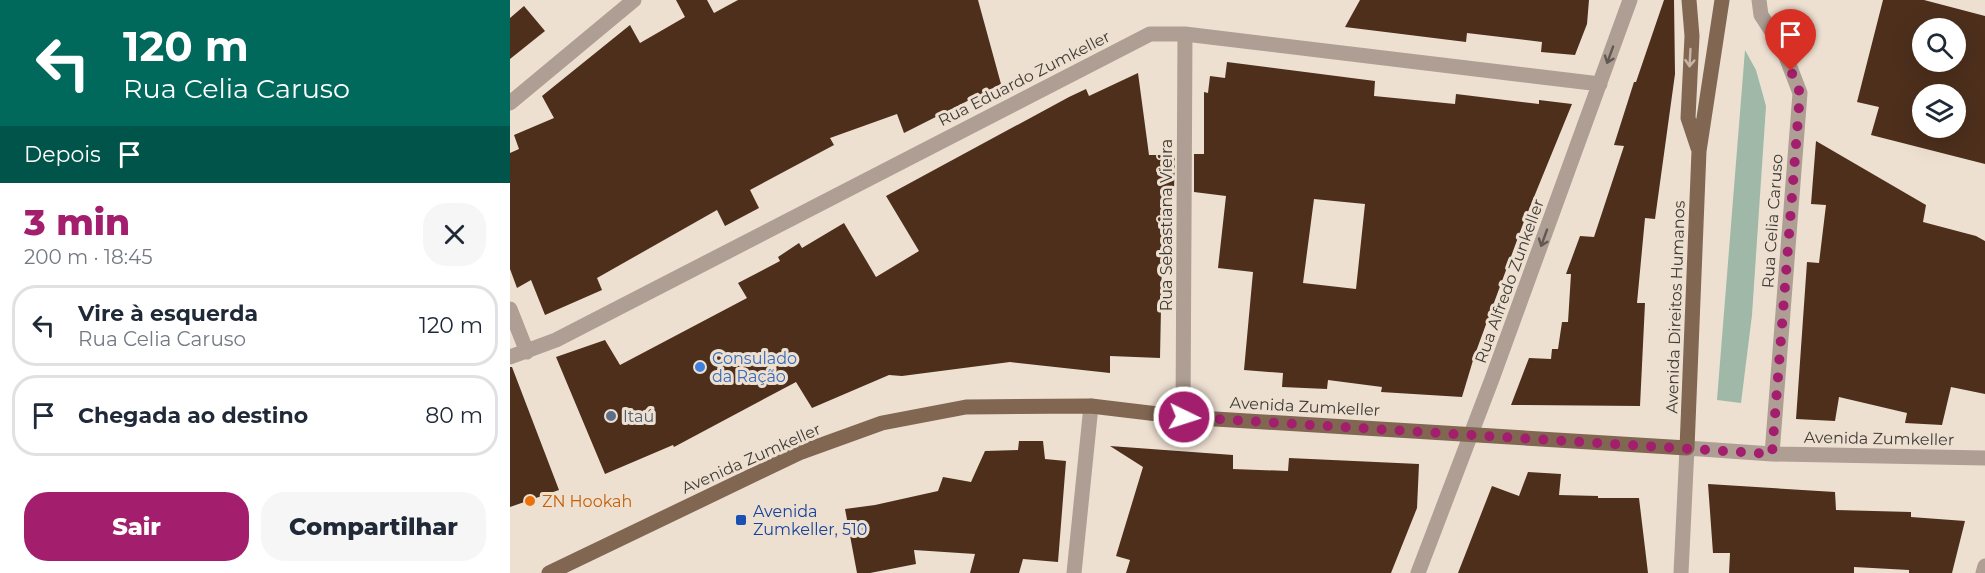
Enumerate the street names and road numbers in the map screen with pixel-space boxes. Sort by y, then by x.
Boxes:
street label: Rua Eduardo Zumkeller [935,27,1113,130]
street label: Rua Sebastiana Vieira [1157,139,1176,311]
street label: Rua Celia Caruso [1758,153,1787,289]
street label: Rua Alfredo Zunkeller [1471,196,1548,366]
street label: Avenida Direitos Humanos [1662,200,1689,414]
street label: Avenida Zumkeller [1229,393,1381,420]
street label: Avenida Zumkeller [679,419,824,498]
street label: Avenida Zumkeller [1804,428,1954,449]

